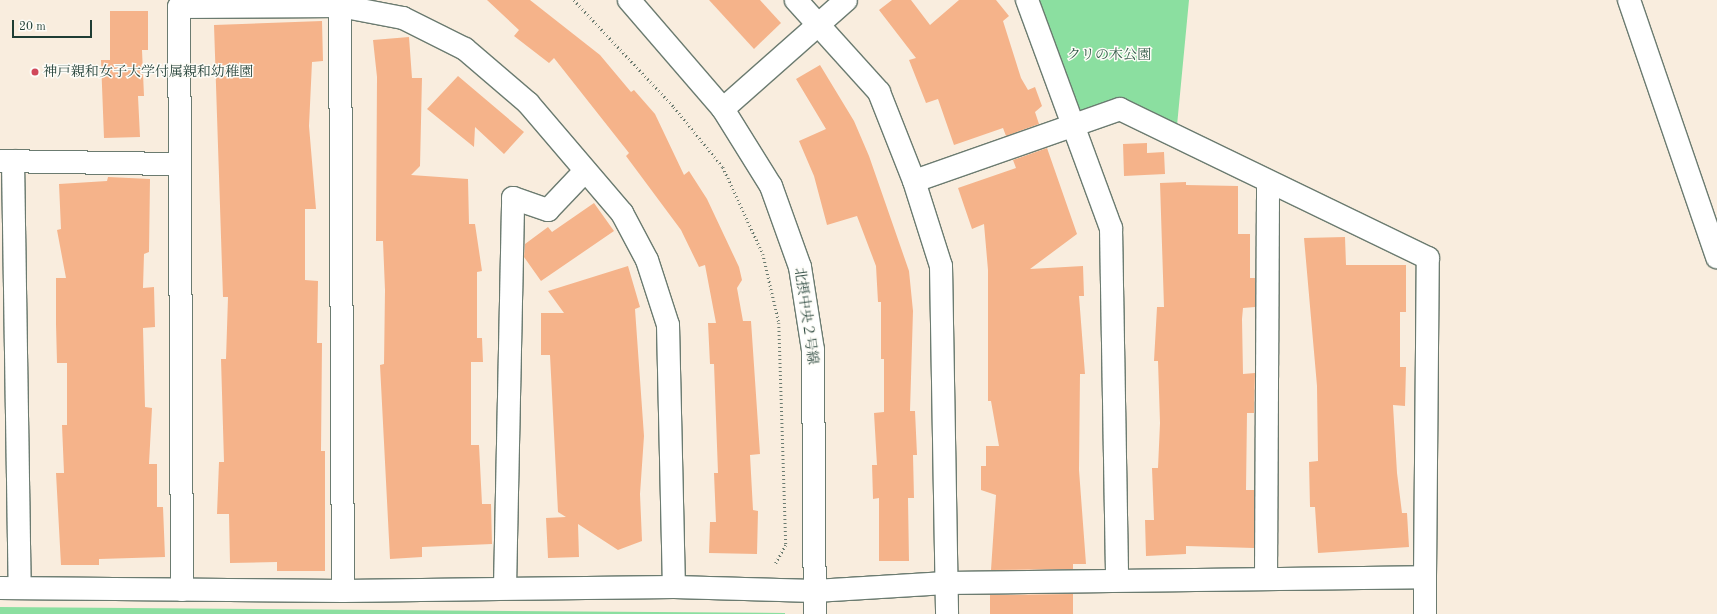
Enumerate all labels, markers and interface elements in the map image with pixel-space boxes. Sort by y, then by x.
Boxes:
scale bar [14,12,94,38]
text: 20 m [19,21,46,33]
park label: クリの木公園 [1067,47,1151,63]
place label: 神戸親和女子大学付属親和幼稚園 [43,64,253,80]
marker: 神戸親和女子大学付属親和幼稚園 [30,67,40,77]
street label: 北摂中央２号線 [791,266,821,366]

